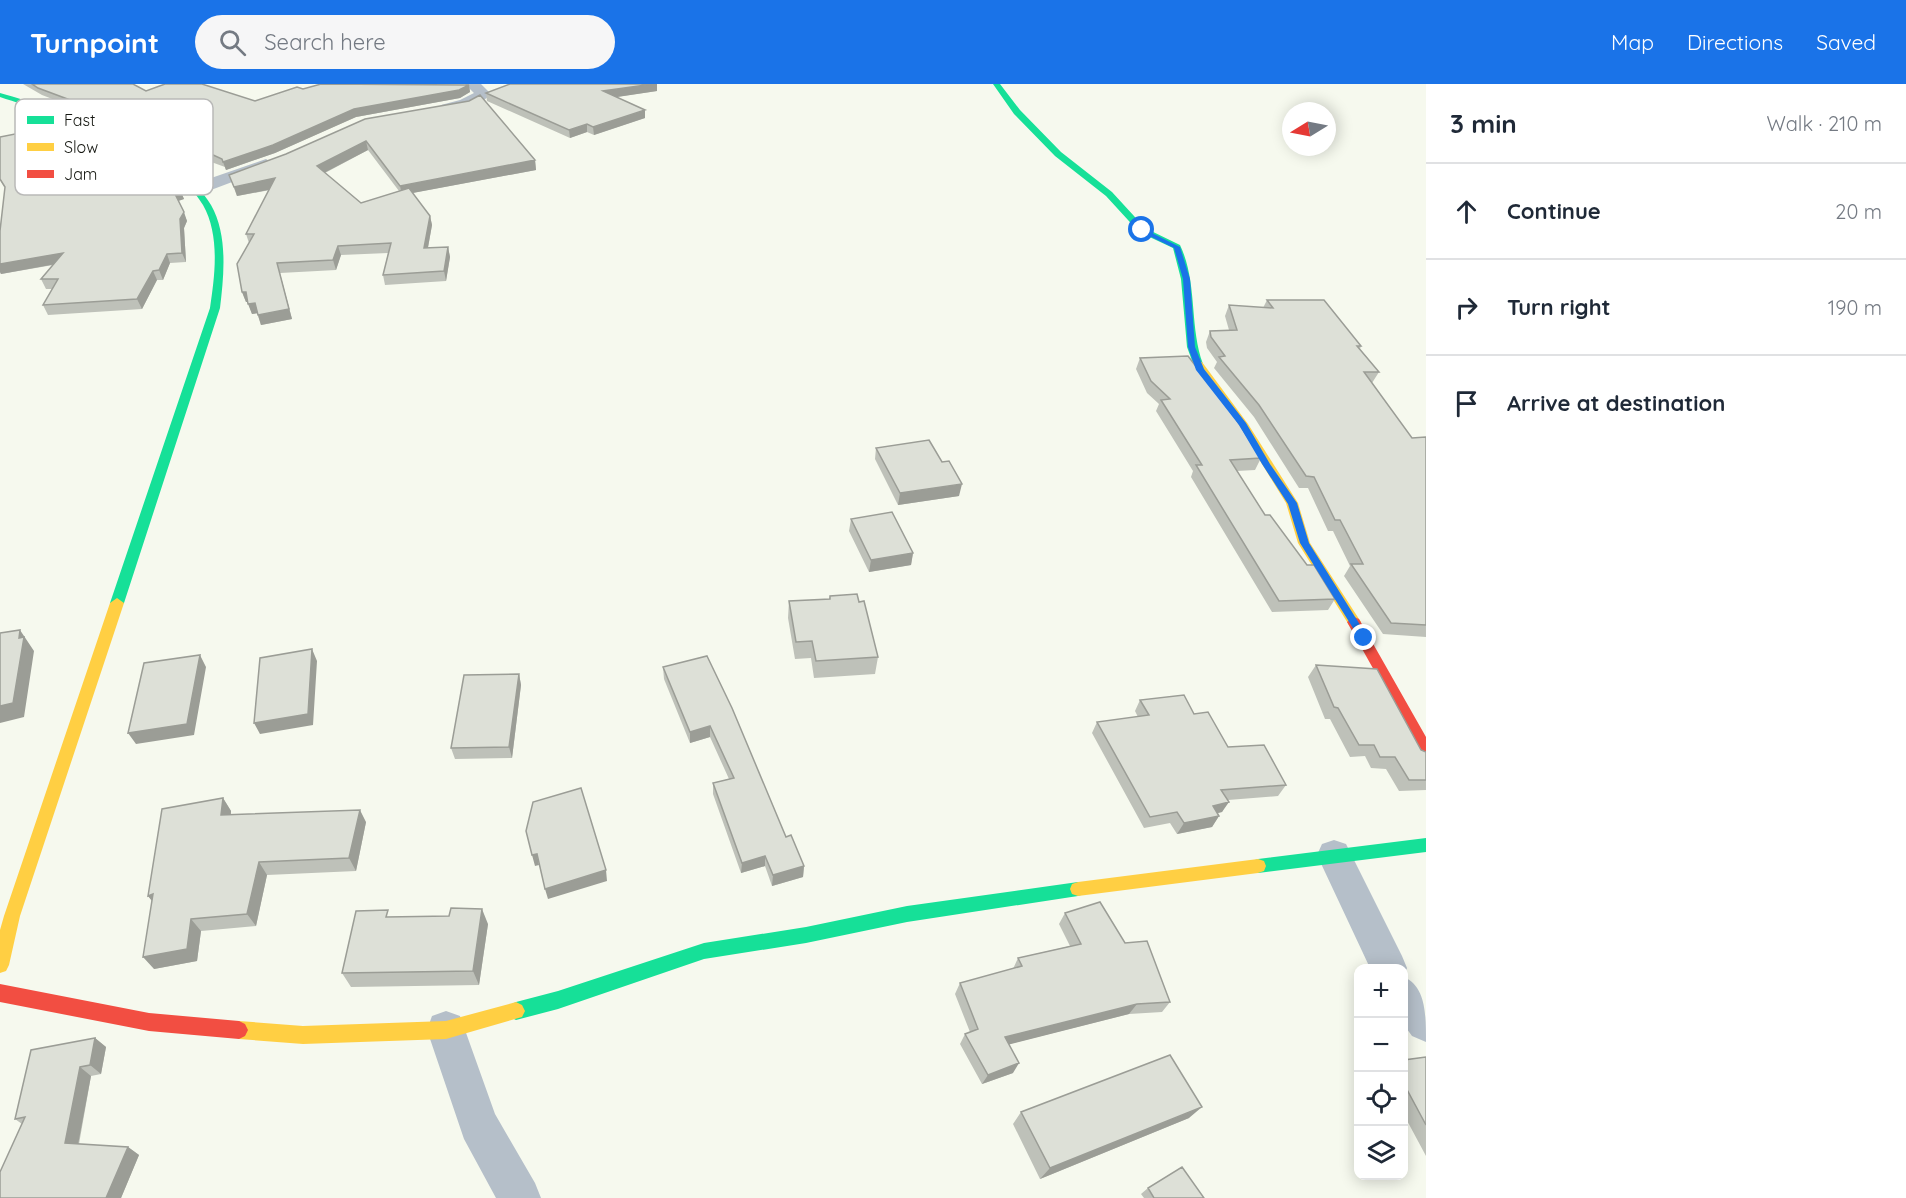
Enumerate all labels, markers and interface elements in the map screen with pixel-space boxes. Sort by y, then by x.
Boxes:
search box [195,15,615,69]
text: Turnpoint [30,25,159,60]
icon: search [216,26,249,59]
text: Search here [264,28,386,56]
text: Map [1611,29,1654,55]
text: Directions [1687,29,1783,55]
text: Saved [1816,29,1876,55]
legend [15,99,213,195]
north arrow [1282,102,1336,156]
text: 3 min [1450,107,1517,140]
text: Fast [64,110,95,130]
text: Walk · 210 m [1767,111,1882,136]
text: Slow [64,137,98,157]
text: Jam [64,164,97,184]
icon: ahead [1450,195,1483,228]
text: Continue [1507,197,1601,225]
text: 20 m [1835,199,1882,224]
route start [1128,216,1154,242]
icon: right [1450,291,1483,324]
text: Turn right [1507,293,1611,321]
text: 190 m [1828,295,1882,320]
icon: arrive [1450,387,1483,420]
text: Arrive at destination [1507,389,1725,417]
route end [1350,624,1376,650]
map controls [1354,964,1408,1180]
button: + [1354,964,1408,1018]
button: − [1354,1018,1408,1072]
button: locate [1354,1072,1408,1126]
button: layers [1354,1126,1408,1180]

